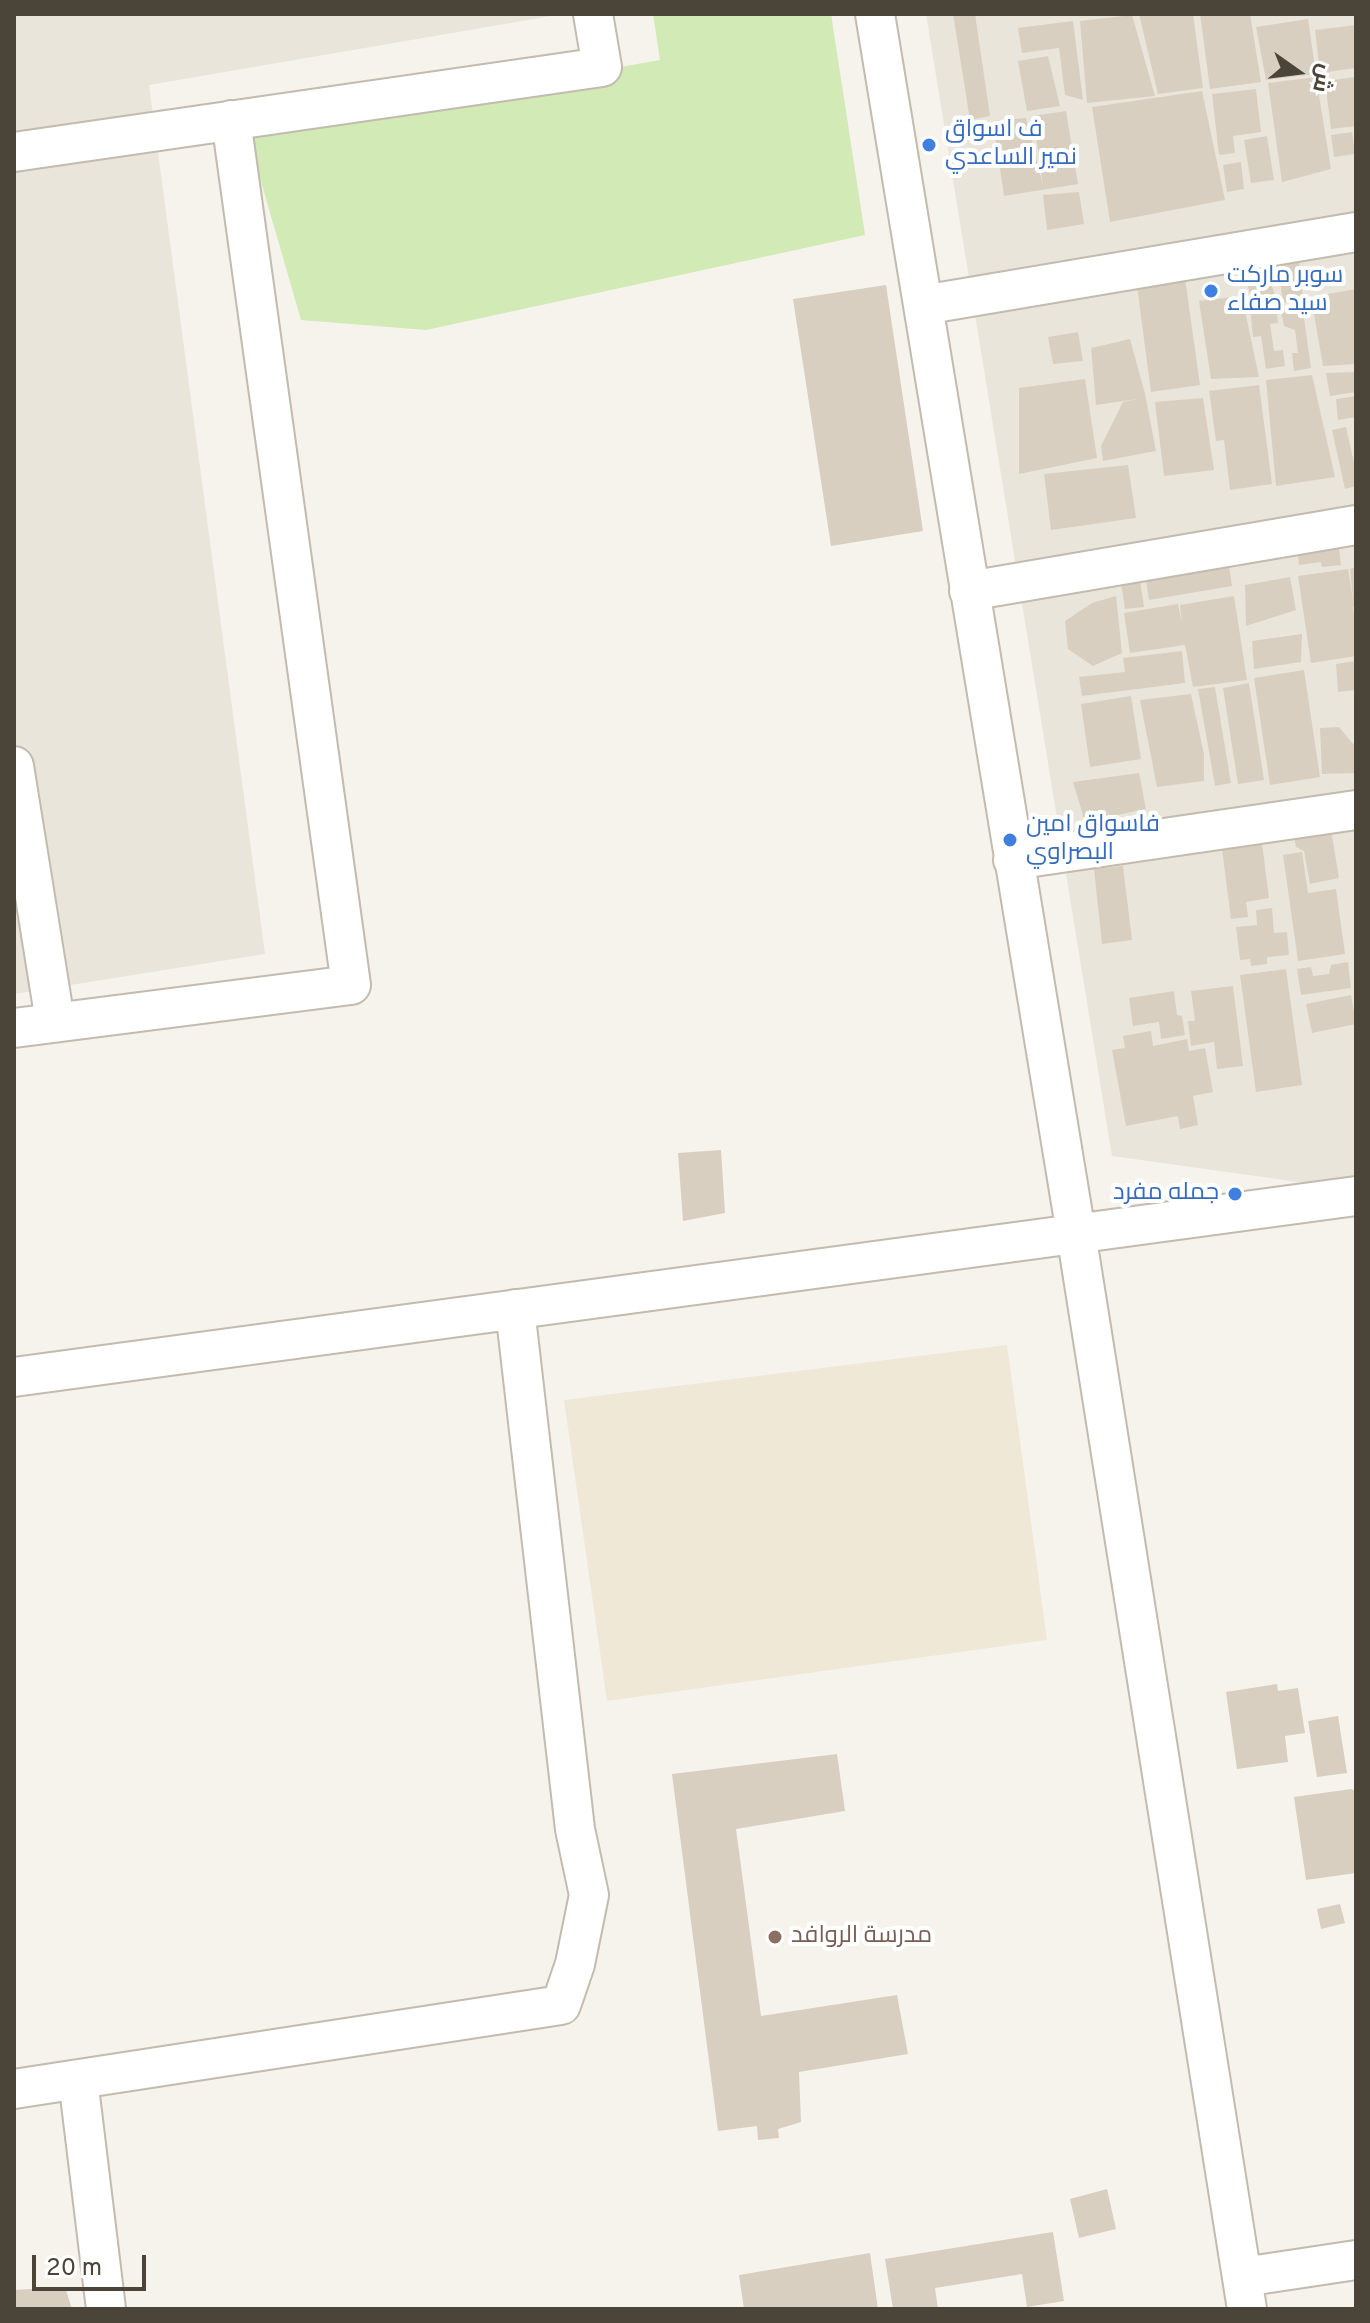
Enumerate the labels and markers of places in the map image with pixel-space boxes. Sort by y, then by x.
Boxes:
place label: ف اسواق نمير الساعدي [945,117,1077,173]
marker: ف اسواق نمير الساعدي [920,136,938,154]
place label: سوبر ماركت سيد صفاء [1227,263,1343,319]
marker: سوبر ماركت سيد صفاء [1202,282,1220,300]
place label: فاسواق امين البصراوي [1026,812,1160,868]
marker: فاسواق امين البصراوي [1001,831,1019,849]
place label: جمله مفرد [1113,1180,1219,1208]
marker: جمله مفرد [1226,1185,1244,1203]
place label: مدرسة الروافد [791,1923,932,1951]
marker: مدرسة الروافد [766,1928,784,1946]

